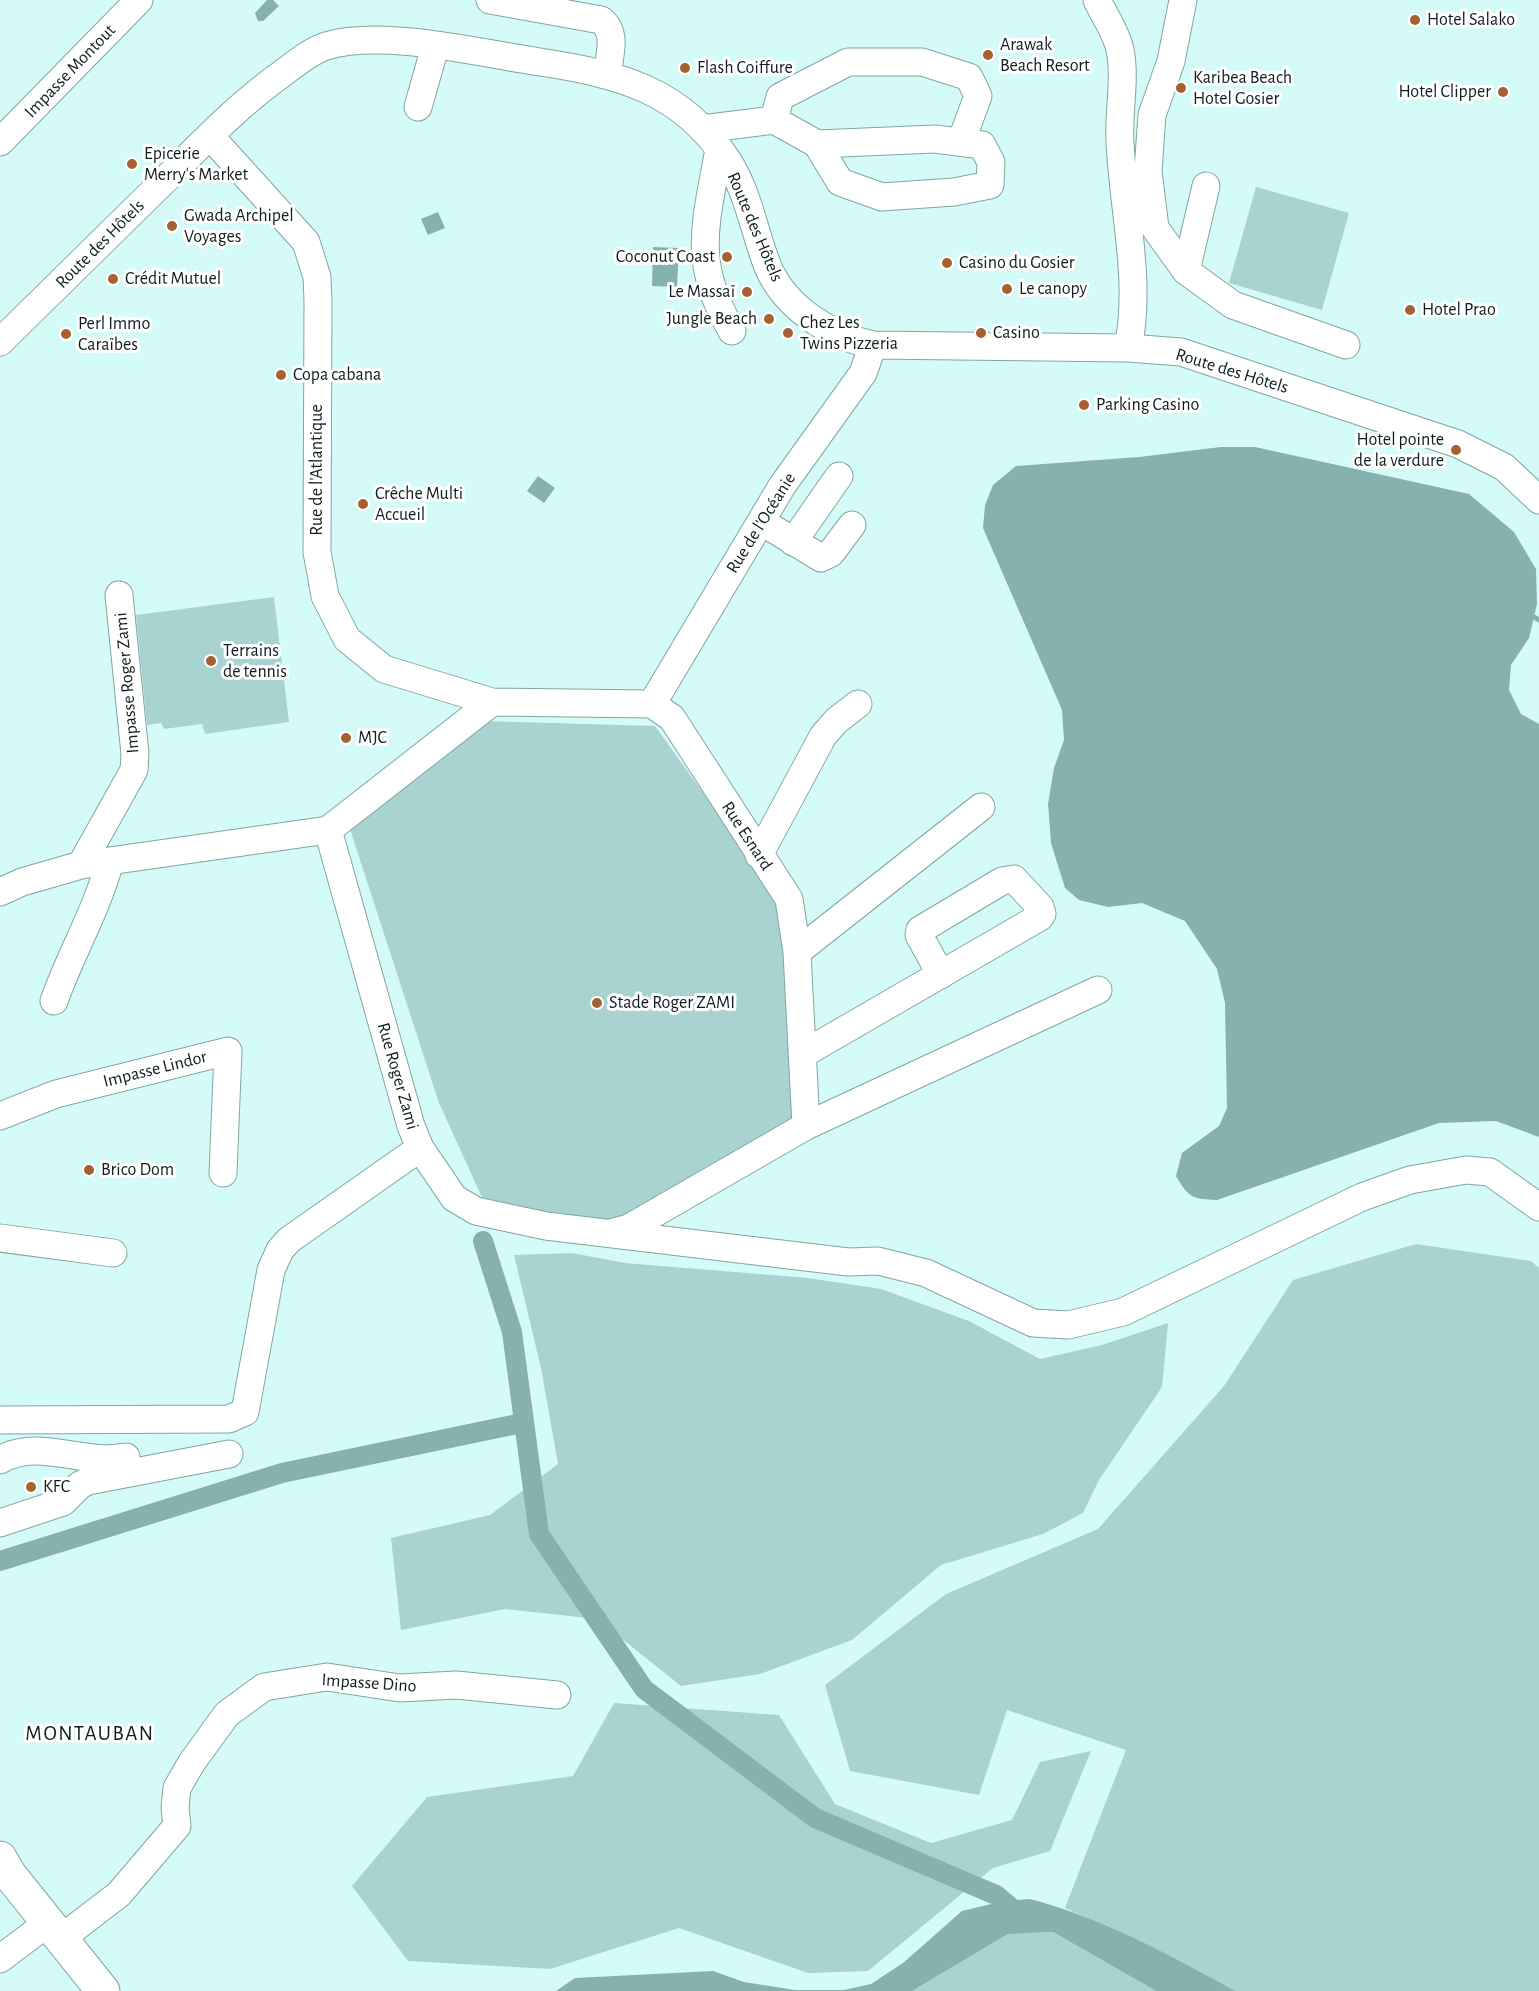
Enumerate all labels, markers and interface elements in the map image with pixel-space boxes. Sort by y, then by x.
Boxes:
place label: Hotel Salako [1427,9,1515,31]
marker: Hotel Salako [1408,13,1422,27]
street label: Impasse Montout [20,20,120,122]
place label: Arawak Beach Resort [1000,34,1090,76]
marker: Arawak Beach Resort [981,48,995,62]
place label: Flash Coiffure [697,57,793,79]
marker: Flash Coiffure [678,61,692,75]
place label: Karibea Beach Hotel Gosier [1193,67,1292,110]
marker: Karibea Beach Hotel Gosier [1174,81,1188,95]
place label: Hotel Clipper [1398,81,1491,103]
marker: Hotel Clipper [1496,85,1510,99]
place label: Epicerie Merry's Market [144,143,248,186]
marker: Epicerie Merry's Market [125,157,139,171]
street label: Route des Hôtels [722,169,788,285]
street label: Route des Hôtels [51,195,149,293]
place label: Gwada Archipel Voyages [184,205,294,248]
marker: Gwada Archipel Voyages [165,219,179,233]
place label: Coconut Coast [616,246,715,268]
marker: Coconut Coast [720,250,734,264]
place label: Casino du Gosier [959,252,1075,274]
marker: Casino du Gosier [940,256,954,270]
place label: Crédit Mutuel [125,268,221,290]
marker: Crédit Mutuel [106,272,120,286]
place label: Le canopy [1019,278,1087,300]
place label: Le Massaï [668,281,735,303]
marker: Le canopy [1000,282,1014,296]
marker: Le Massaï [740,285,754,299]
place label: Hotel Prao [1422,299,1496,321]
marker: Hotel Prao [1403,303,1417,317]
place label: Jungle Beach [666,308,757,330]
marker: Jungle Beach [762,312,776,326]
place label: Chez Les Twins Pizzeria [800,312,898,354]
place label: Perl Immo Caraïbes [78,313,150,356]
place label: Casino [993,322,1040,344]
marker: Chez Les Twins Pizzeria [781,326,795,340]
marker: Casino [974,326,988,340]
marker: Perl Immo Caraïbes [59,327,73,341]
street label: Route des Hôtels [1173,344,1291,398]
place label: Copa cabana [293,364,381,386]
marker: Copa cabana [274,368,288,382]
place label: Parking Casino [1096,394,1199,416]
marker: Parking Casino [1077,398,1091,412]
street label: Rue de l'Atlantique [306,404,328,536]
place label: Hotel pointe de la verdure [1354,429,1444,472]
marker: Hotel pointe de la verdure [1449,443,1463,457]
street label: Rue de l'Océanie [721,469,801,577]
place label: Crêche Multi Accueil [375,483,463,526]
marker: Crêche Multi Accueil [356,497,370,511]
street label: Impasse Roger Zami [110,612,144,754]
place label: Terrains de tennis [223,640,287,682]
marker: Terrains de tennis [204,654,218,668]
place label: MJC [358,727,387,749]
marker: MJC [339,731,353,745]
street label: Rue Esnard [717,797,777,875]
place label: Stade Roger ZAMI [609,992,735,1014]
marker: Stade Roger ZAMI [590,996,604,1010]
street label: Rue Roger Zami [372,1020,424,1132]
street label: Impasse Lindor [101,1046,209,1092]
place label: Brico Dom [101,1159,174,1181]
marker: Brico Dom [82,1163,96,1177]
place label: KFC [43,1476,70,1498]
marker: KFC [24,1480,38,1494]
street label: Impasse Dino [321,1669,417,1697]
district label: MONTAUBAN [25,1721,155,1747]

